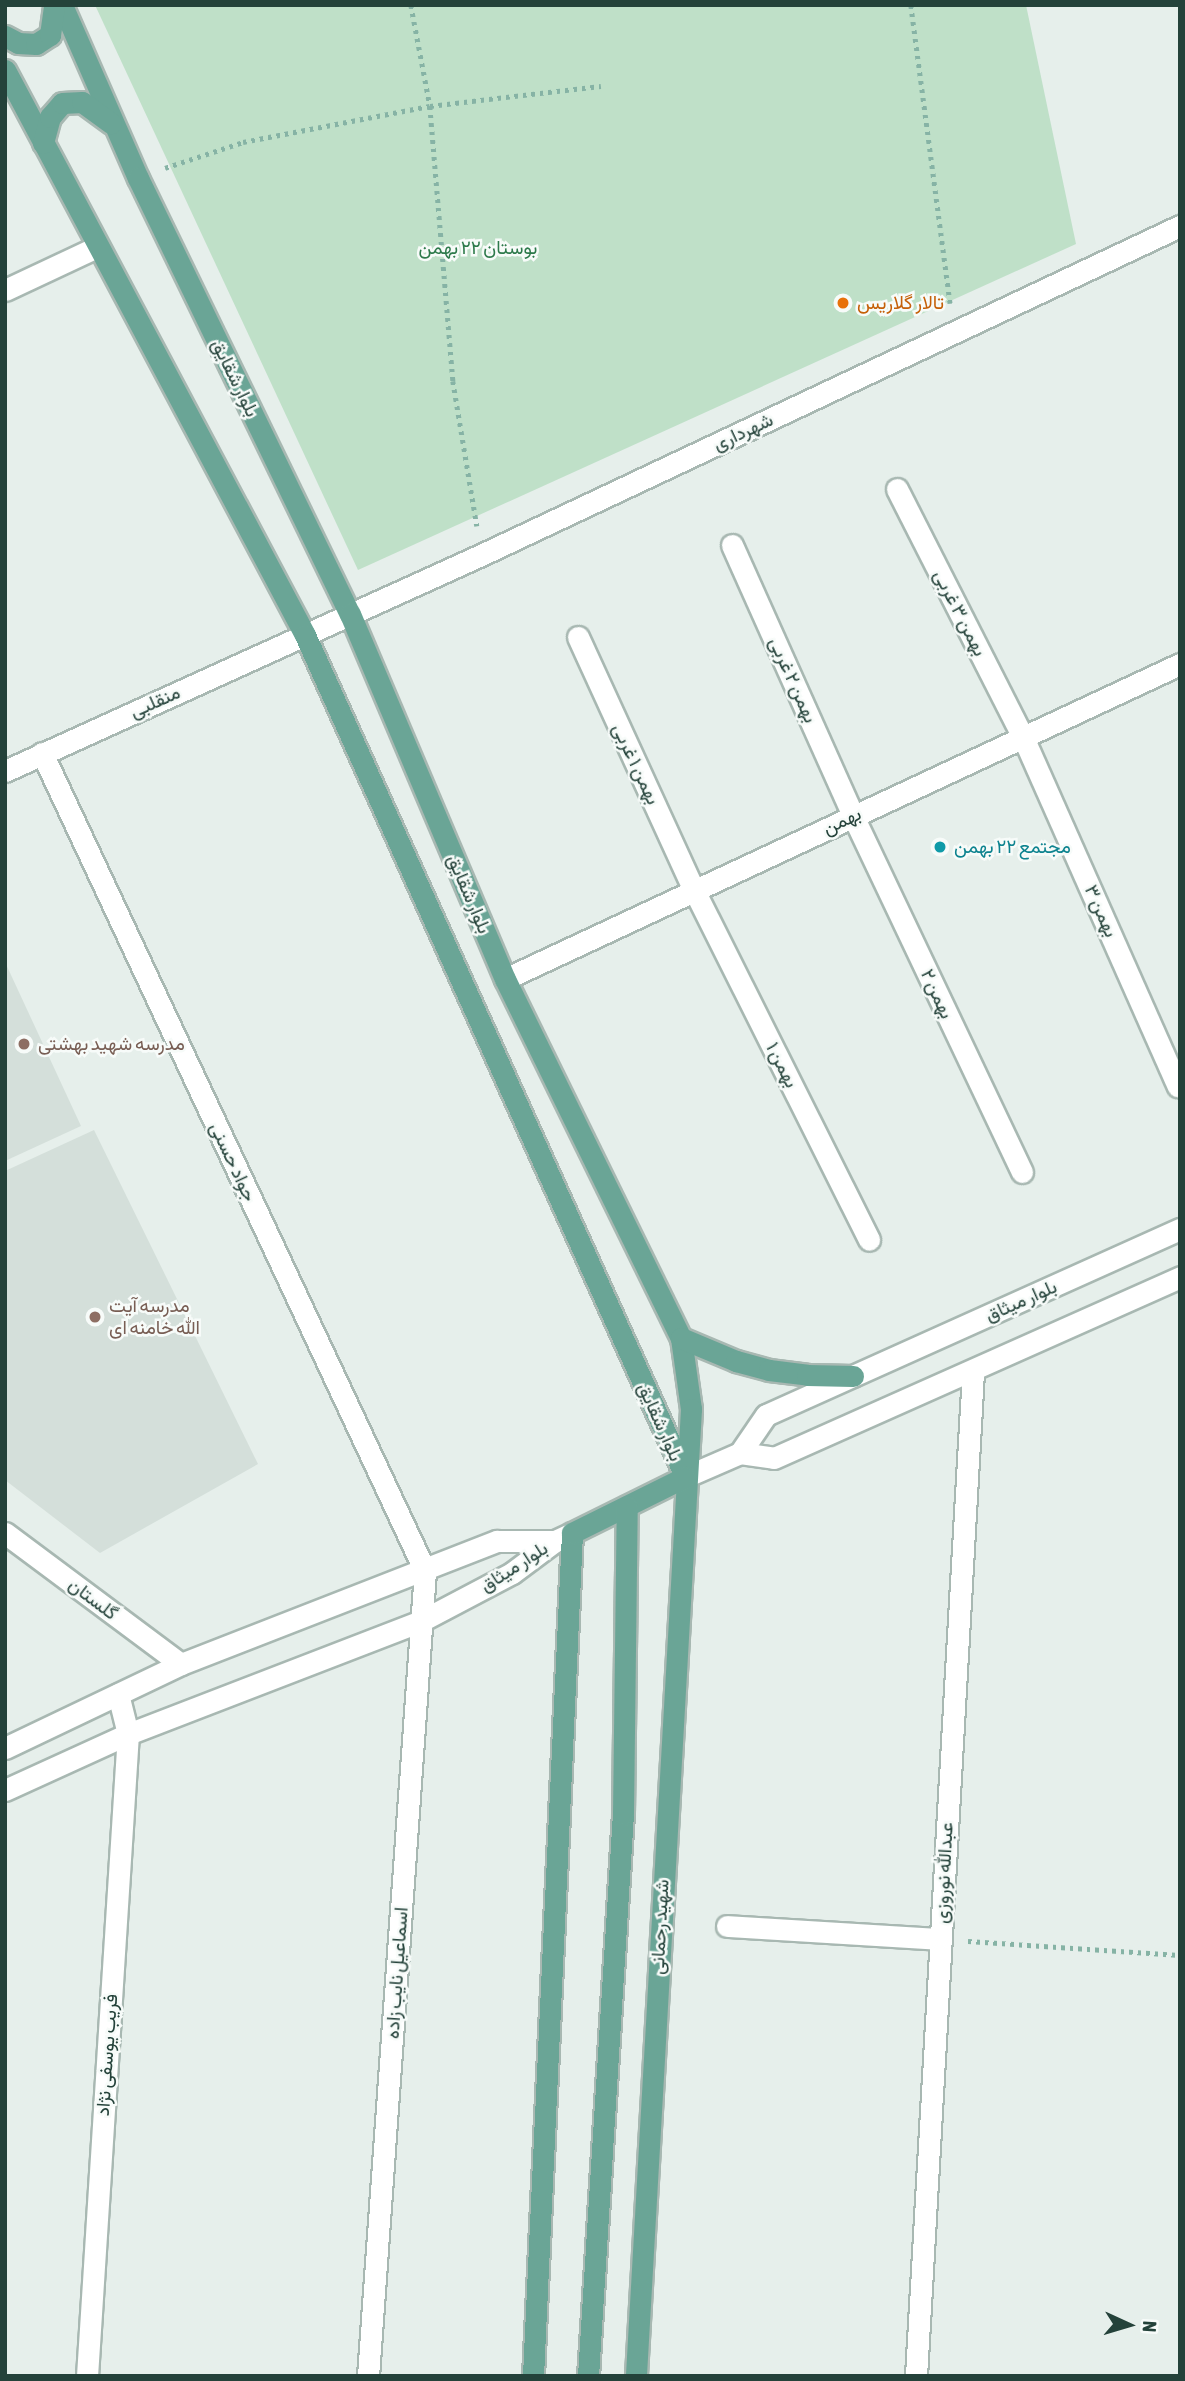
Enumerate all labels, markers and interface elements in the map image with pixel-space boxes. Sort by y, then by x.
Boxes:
park label: بوستان ۲۲ بهمن [419,237,537,259]
place label: تالار گلاریس [857,292,944,314]
marker: تالار گلاریس [835,295,851,311]
street label: بلوار شقایق [206,335,264,421]
street label: شهرداری [709,408,777,456]
street label: بهمن ۳ غربی [929,566,991,660]
street label: بهمن ۲ غربی [764,634,822,726]
street label: منقلبی [126,681,184,723]
street label: بهمن ۱ غربی [607,720,665,808]
street label: بهمن [819,802,865,840]
place label: مجتمع ۲۲ بهمن [954,836,1071,858]
marker: مجتمع ۲۲ بهمن [932,839,948,855]
street label: بلوار شقایق [442,851,496,937]
street label: بهمن ۳ [1079,881,1123,941]
street label: بهمن ۲ [916,966,958,1022]
place label: مدرسه شهید بهشتی [38,1033,185,1055]
marker: مدرسه شهید بهشتی [16,1036,32,1052]
street label: بهمن ۱ [761,1039,803,1091]
street label: جواد حسنی [205,1119,261,1205]
street label: بلوار میثاق [982,1275,1060,1327]
place label: مدرسه آیت الله خامنه ای [109,1295,200,1339]
marker: مدرسه آیت الله خامنه ای [87,1309,103,1325]
street label: بلوار شقایق [633,1379,687,1465]
street label: بلوار میثاق [476,1537,552,1597]
street label: گلستان [64,1573,122,1625]
street label: عبدالله نوروزی [930,1822,958,1924]
street label: شهید رحمانی [646,1879,674,1975]
street label: اسماعیل نایب زاده [381,1906,413,2040]
street label: فریب یوسفی نژاد [91,1993,123,2117]
north arrow [1094,2290,1164,2360]
text: N [1139,2320,1161,2333]

